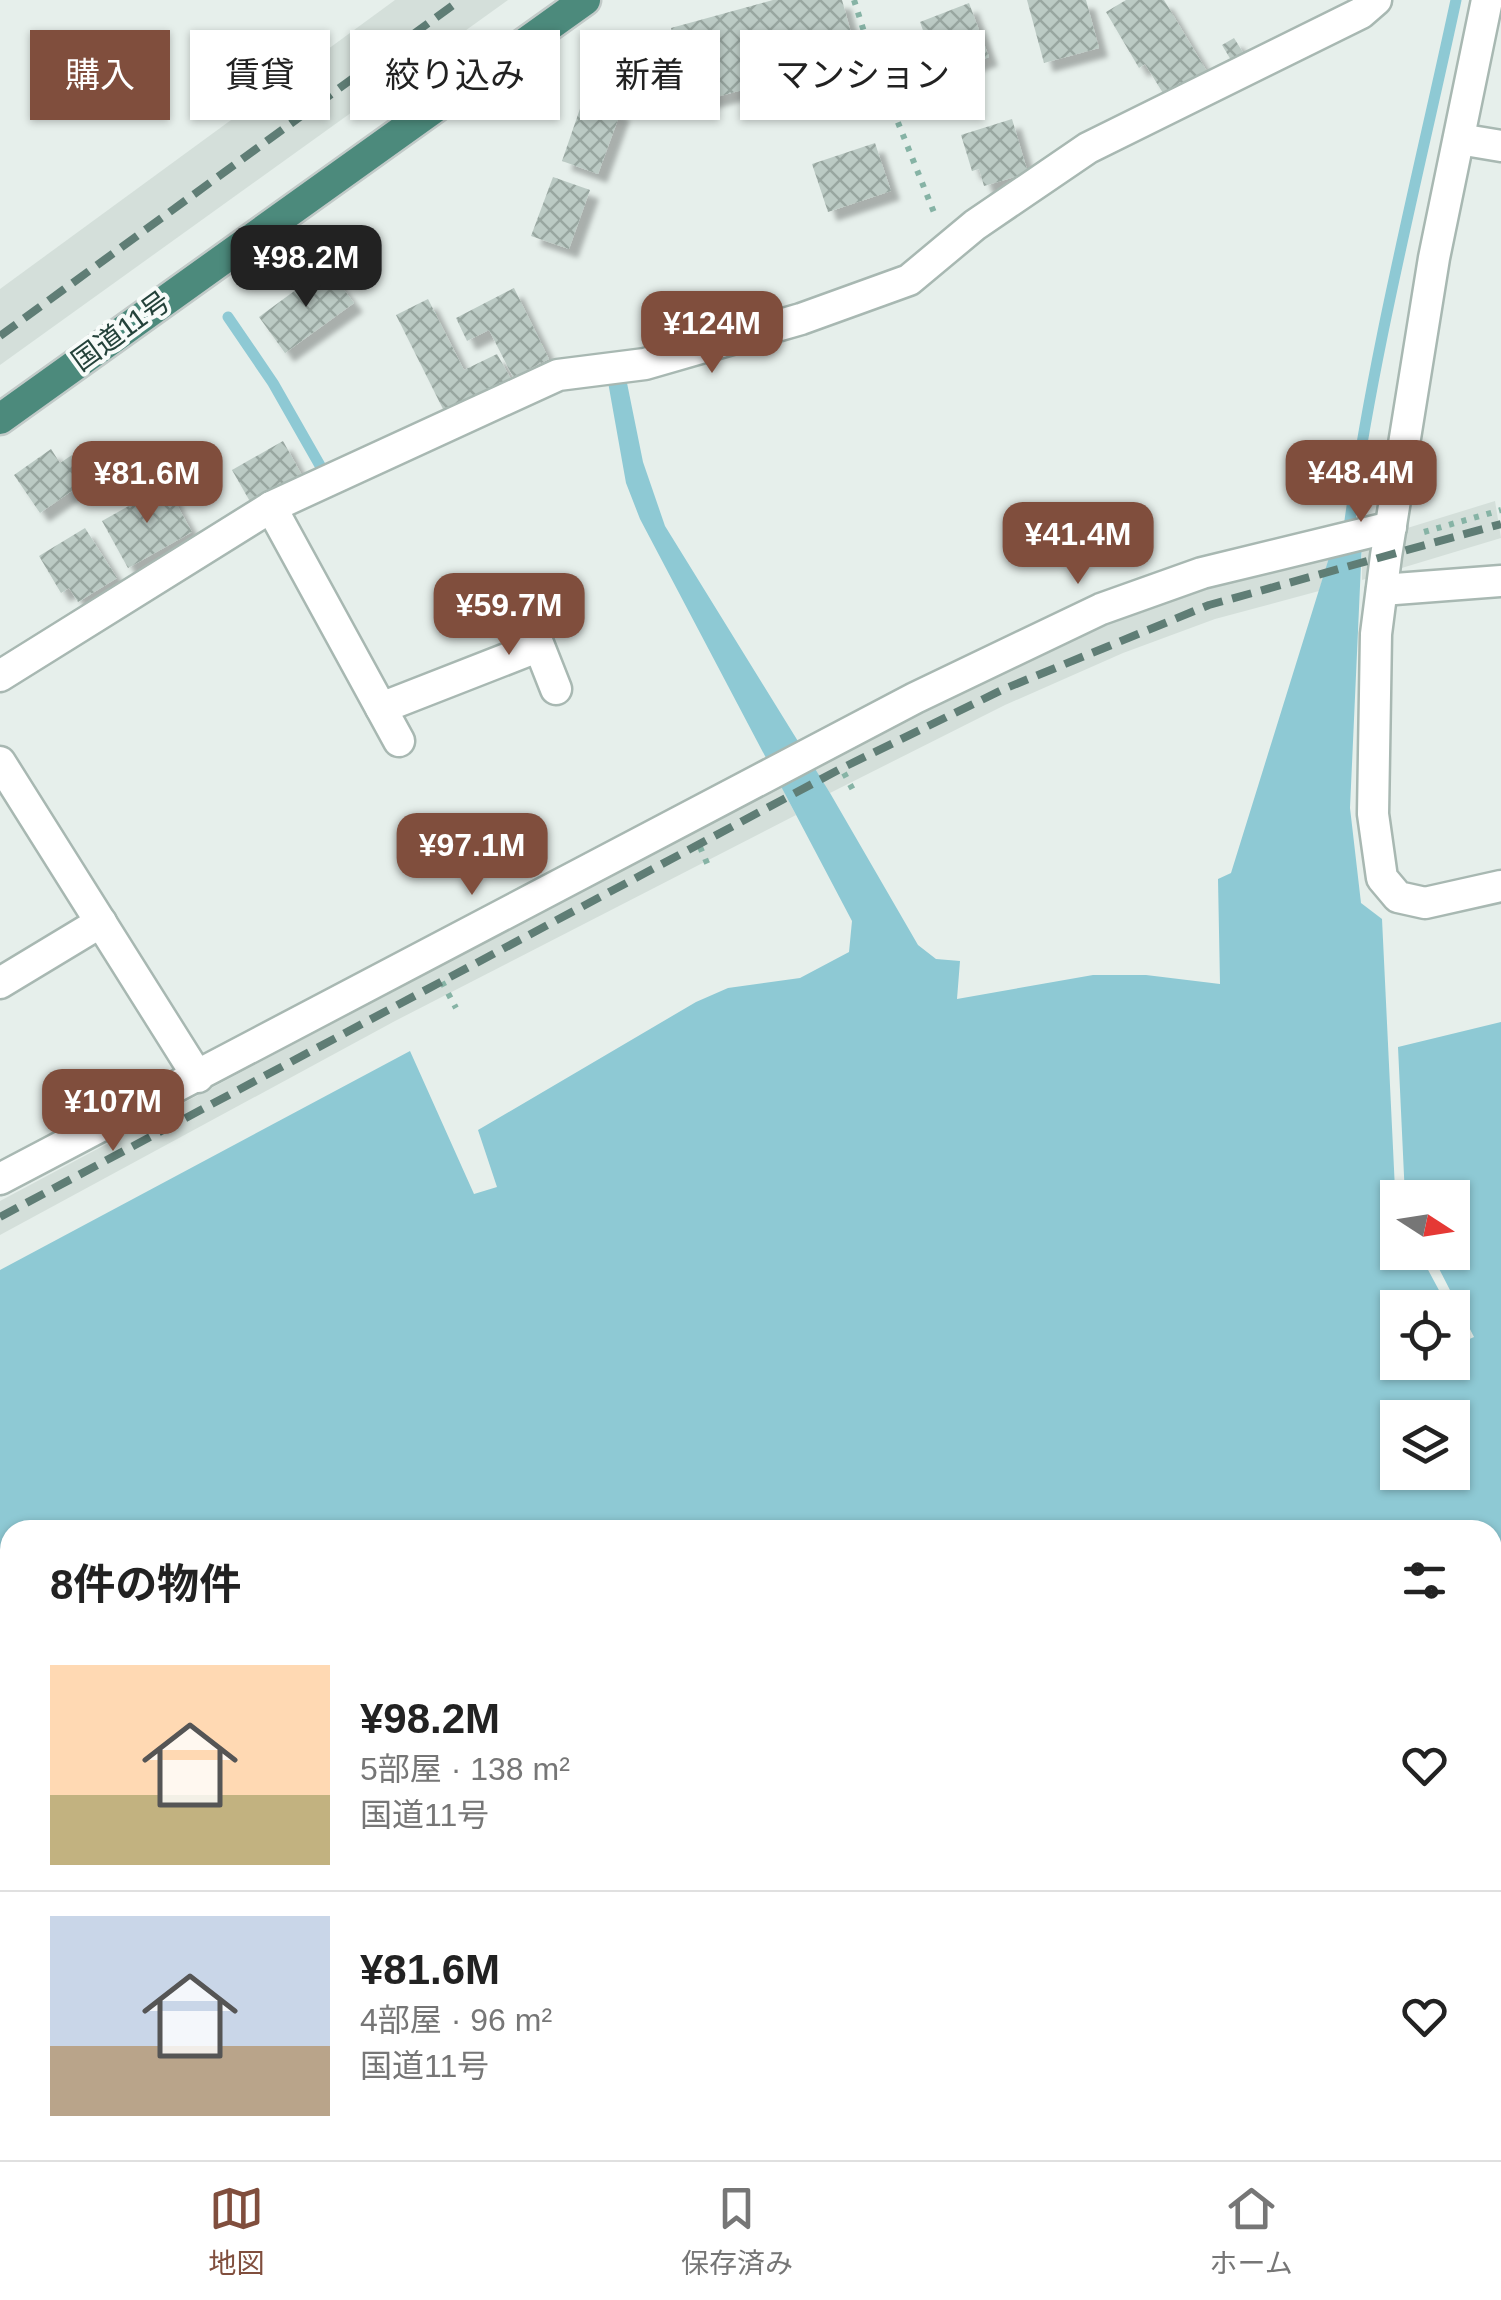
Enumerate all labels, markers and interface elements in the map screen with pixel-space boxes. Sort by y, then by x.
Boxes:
chip: 購入 [30,30,170,120]
chip: 賃貸 [190,30,330,120]
chip: 絞り込み [350,30,560,120]
chip: 新着 [580,30,720,120]
chip: マンション [740,30,985,120]
pin: ¥98.2M [225,225,387,310]
text: ¥98.2M [253,239,359,275]
street label: 国道11号 [66,285,176,377]
pin: ¥124M [642,291,782,376]
text: ¥124M [663,305,761,341]
pin: ¥48.4M [1280,440,1442,525]
pin: ¥81.6M [66,441,228,526]
text: ¥48.4M [1308,454,1414,490]
text: ¥81.6M [94,455,200,491]
pin: ¥41.4M [997,502,1159,587]
text: ¥41.4M [1025,516,1131,552]
pin: ¥59.7M [428,573,590,658]
text: ¥59.7M [456,587,562,623]
pin: ¥97.1M [391,813,553,898]
text: ¥97.1M [419,827,525,863]
pin: ¥107M [43,1069,183,1154]
text: ¥107M [64,1083,162,1119]
north arrow [1380,1180,1470,1270]
map controls [1380,1180,1470,1490]
button: locate [1380,1290,1470,1380]
button: layers [1380,1400,1470,1490]
icon: filters [1397,1553,1452,1608]
text: 8件の物件 [50,1561,241,1608]
text: ¥98.2M [360,1695,500,1742]
icon: home [130,1705,250,1825]
icon: heart [1397,1738,1452,1793]
text: 5部屋 · 138 m² [360,1751,570,1787]
text: 国道11号 [360,1797,489,1833]
text: ¥81.6M [360,1946,500,1993]
icon: home [130,1956,250,2076]
icon: heart [1397,1989,1452,2044]
text: 4部屋 · 96 m² [360,2002,552,2038]
text: 国道11号 [360,2048,489,2084]
tab: 地図 [208,2181,264,2281]
tab: 保存済み [681,2181,793,2281]
tab: ホーム [1210,2181,1293,2281]

